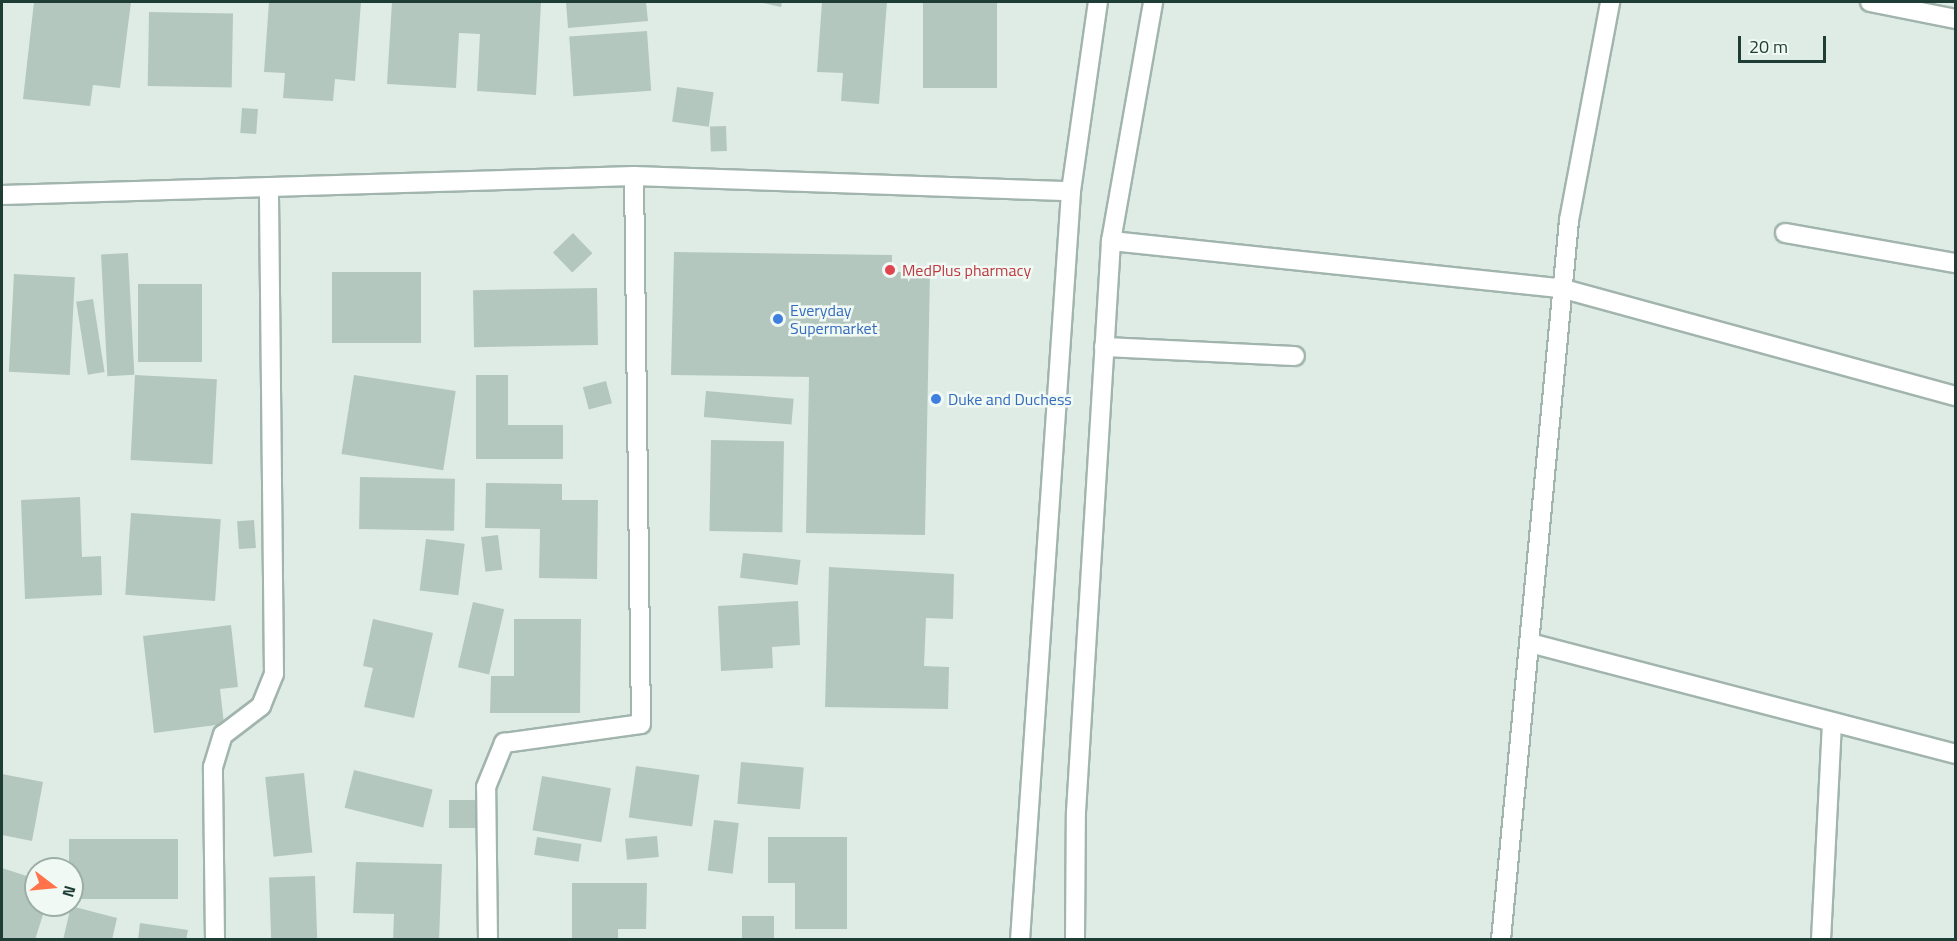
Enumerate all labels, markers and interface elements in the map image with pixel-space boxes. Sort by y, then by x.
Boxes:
scale bar [1741,24,1830,62]
text: 20 m [1749,33,1788,60]
place label: MedPlus pharmacy [902,260,1031,280]
marker: MedPlus pharmacy [883,263,897,277]
place label: Everyday Supermarket [790,300,877,338]
marker: Everyday Supermarket [771,312,785,326]
place label: Duke and Duchess [948,389,1072,409]
marker: Duke and Duchess [929,392,943,406]
north arrow [24,857,84,917]
text: N [56,883,82,900]

